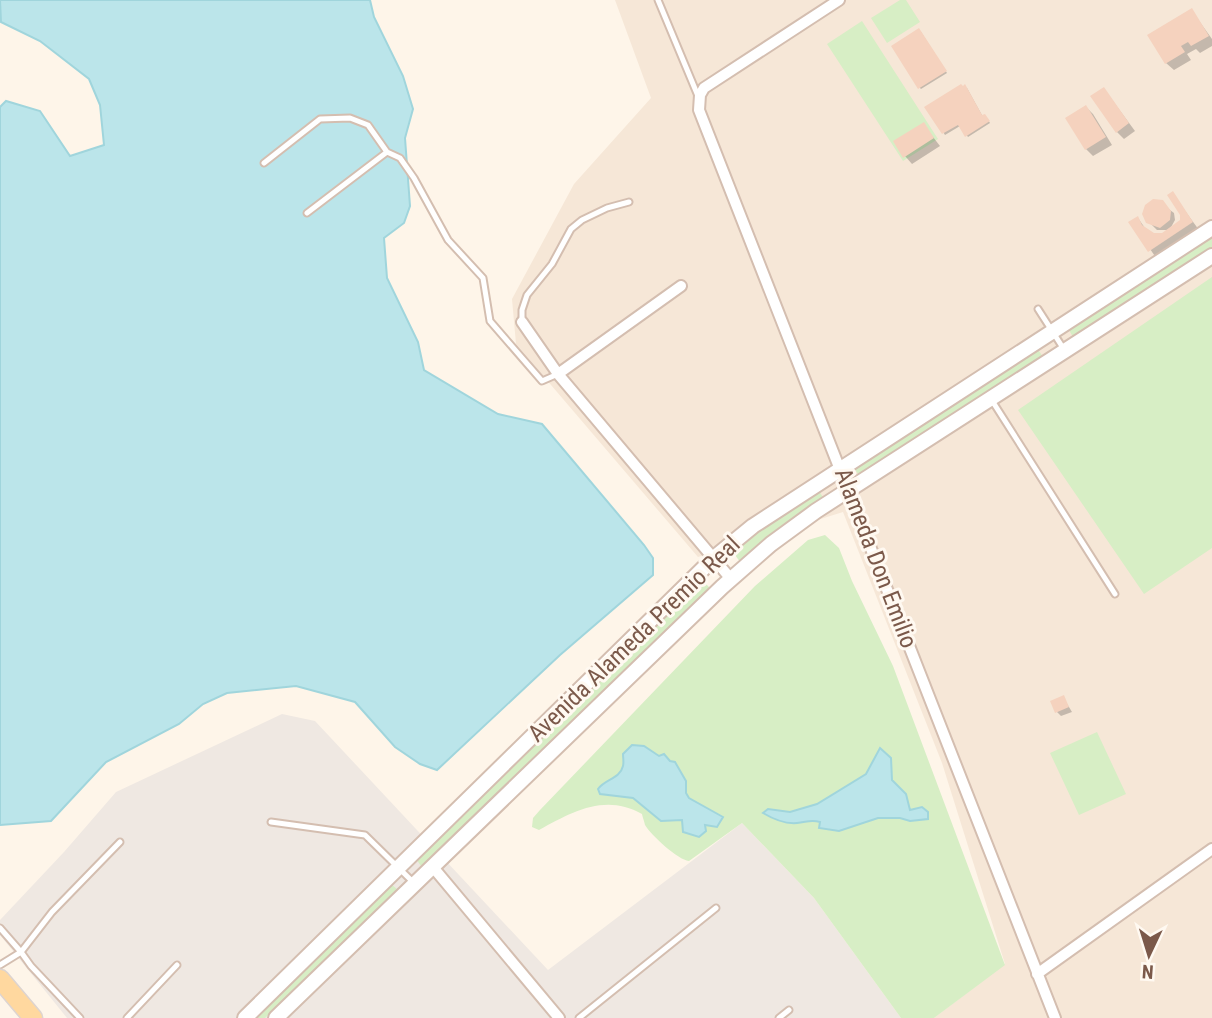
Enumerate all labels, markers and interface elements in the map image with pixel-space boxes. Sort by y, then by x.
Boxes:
street label: Alameda Don Emilio [829,464,923,652]
street label: Avenida Alameda Premio Real [522,530,746,748]
north arrow [1114,920,1184,990]
text: N [1141,960,1154,983]

